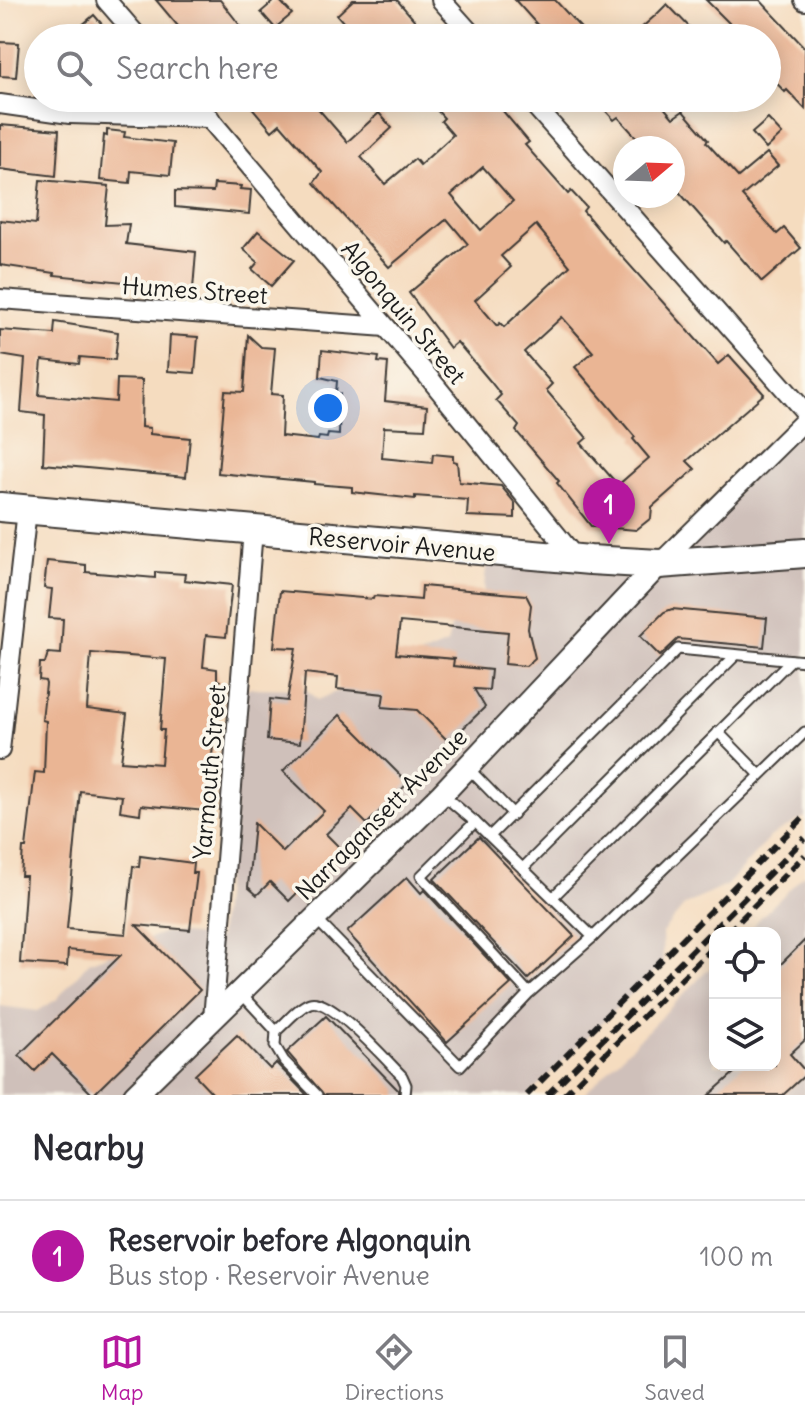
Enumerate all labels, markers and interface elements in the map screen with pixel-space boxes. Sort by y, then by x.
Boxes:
search box [24,24,781,112]
icon: search [52,46,96,90]
text: Search here [116,49,279,87]
north arrow [613,136,685,208]
street label: Algonquin Street [335,234,473,390]
street label: Humes Street [121,270,269,310]
your location [308,388,348,428]
pin: 1 [583,478,635,544]
street label: Reservoir Avenue [307,521,497,567]
street label: Yarmouth Street [186,683,232,861]
street label: Narragansett Avenue [289,722,473,906]
map controls [709,927,781,1071]
button: locate [709,927,781,999]
button: layers [709,999,781,1071]
text: Nearby [32,1126,145,1169]
text: Reservoir before Algonquin [108,1221,471,1259]
text: 1 [53,1240,63,1273]
text: 100 m [699,1240,773,1273]
text: Bus stop · Reservoir Avenue [108,1259,430,1292]
tab: Map [100,1330,144,1406]
tab: Directions [345,1330,444,1406]
tab: Saved [644,1330,705,1406]

